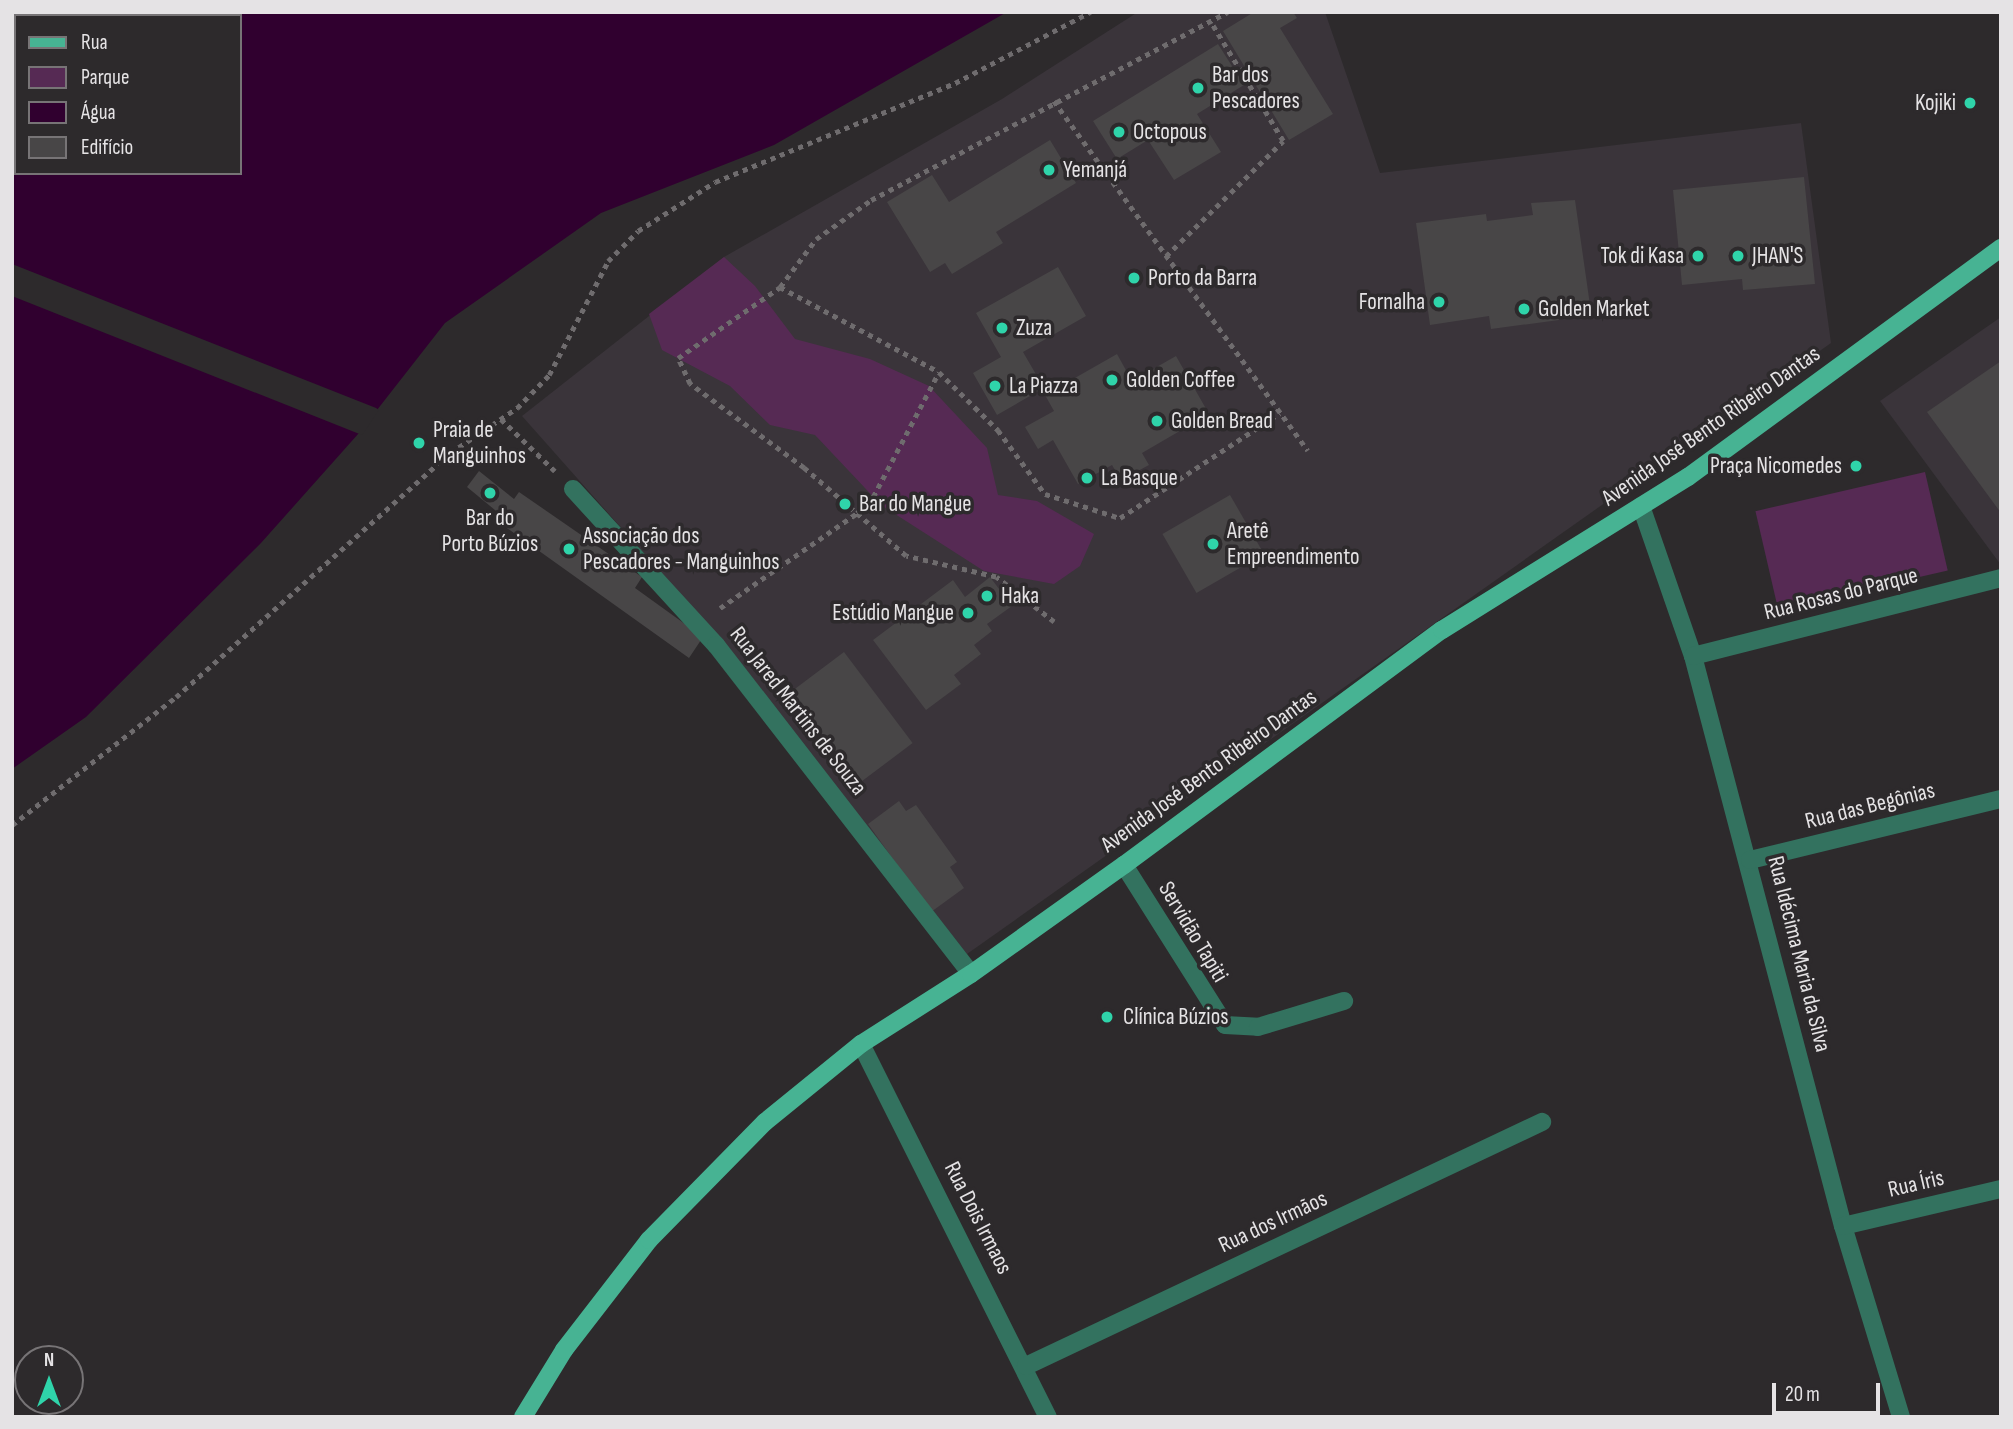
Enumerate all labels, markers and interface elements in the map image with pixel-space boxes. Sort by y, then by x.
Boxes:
legend [14,14,242,175]
text: Rua [81,30,108,55]
place label: Bar dos Pescadores [1212,61,1300,115]
text: Parque [81,65,129,90]
marker: Bar dos Pescadores [1190,80,1206,96]
place label: Kojiki [1915,89,1956,117]
marker: Kojiki [1962,95,1978,111]
text: Água [81,100,116,125]
place label: Octopous [1133,118,1207,146]
marker: Octopous [1111,124,1127,140]
text: Edifício [81,135,133,160]
place label: Yemanjá [1063,156,1127,184]
marker: Yemanjá [1041,162,1057,178]
place label: Tok di Kasa [1601,242,1684,270]
place label: JHAN'S [1752,242,1803,270]
marker: Tok di Kasa [1690,248,1706,264]
marker: JHAN'S [1730,248,1746,264]
place label: Porto da Barra [1148,264,1257,292]
marker: Porto da Barra [1126,270,1142,286]
place label: Fornalha [1359,288,1425,316]
marker: Fornalha [1431,294,1447,310]
place label: Golden Market [1538,295,1649,323]
marker: Golden Market [1516,301,1532,317]
place label: Zuza [1016,314,1052,342]
marker: Zuza [994,320,1010,336]
street label: Avenida José Bento Ribeiro Dantas [1597,340,1825,512]
place label: Golden Coffee [1126,366,1235,394]
place label: La Piazza [1009,372,1078,400]
marker: Golden Coffee [1104,372,1120,388]
marker: La Piazza [987,378,1003,394]
place label: Golden Bread [1171,407,1273,435]
marker: Golden Bread [1149,413,1165,429]
place label: Praia de Manguinhos [433,416,526,470]
marker: Praia de Manguinhos [411,435,427,451]
place label: Praça Nicomedes [1710,452,1842,480]
marker: Praça Nicomedes [1848,458,1864,474]
place label: La Basque [1101,464,1178,492]
marker: La Basque [1079,470,1095,486]
marker: Bar do Porto Búzios [482,485,498,501]
place label: Bar do Mangue [859,490,972,518]
marker: Bar do Mangue [837,496,853,512]
place label: Bar do Porto Búzios [442,504,538,558]
place label: Aretê Empreendimento [1227,517,1360,571]
place label: Associação dos Pescadores - Manguinhos [583,522,780,576]
marker: Aretê Empreendimento [1205,536,1221,552]
marker: Associação dos Pescadores - Manguinhos [561,541,577,557]
street label: Rua Rosas do Parque [1761,562,1921,626]
place label: Haka [1001,582,1039,610]
marker: Haka [979,588,995,604]
place label: Estúdio Mangue [832,599,954,627]
marker: Estúdio Mangue [960,605,976,621]
street label: Rua Jared Martins de Souza [724,621,872,801]
street label: Avenida José Bento Ribeiro Dantas [1096,683,1322,859]
street label: Rua das Begônias [1802,777,1938,835]
street label: Rua Idécima Maria da Silva [1761,853,1837,1055]
street label: Servidão Tapiti [1152,877,1234,987]
place label: Clínica Búzios [1123,1003,1228,1031]
marker: Clínica Búzios [1097,1007,1117,1027]
street label: Rua Dois Irmaos [938,1157,1018,1279]
street label: Rua Íris [1885,1164,1947,1204]
street label: Rua dos Irmãos [1214,1185,1332,1259]
north arrow [14,1345,84,1415]
text: N [44,1349,54,1372]
scale bar [1775,1370,1884,1414]
text: 20 m [1785,1382,1820,1407]

